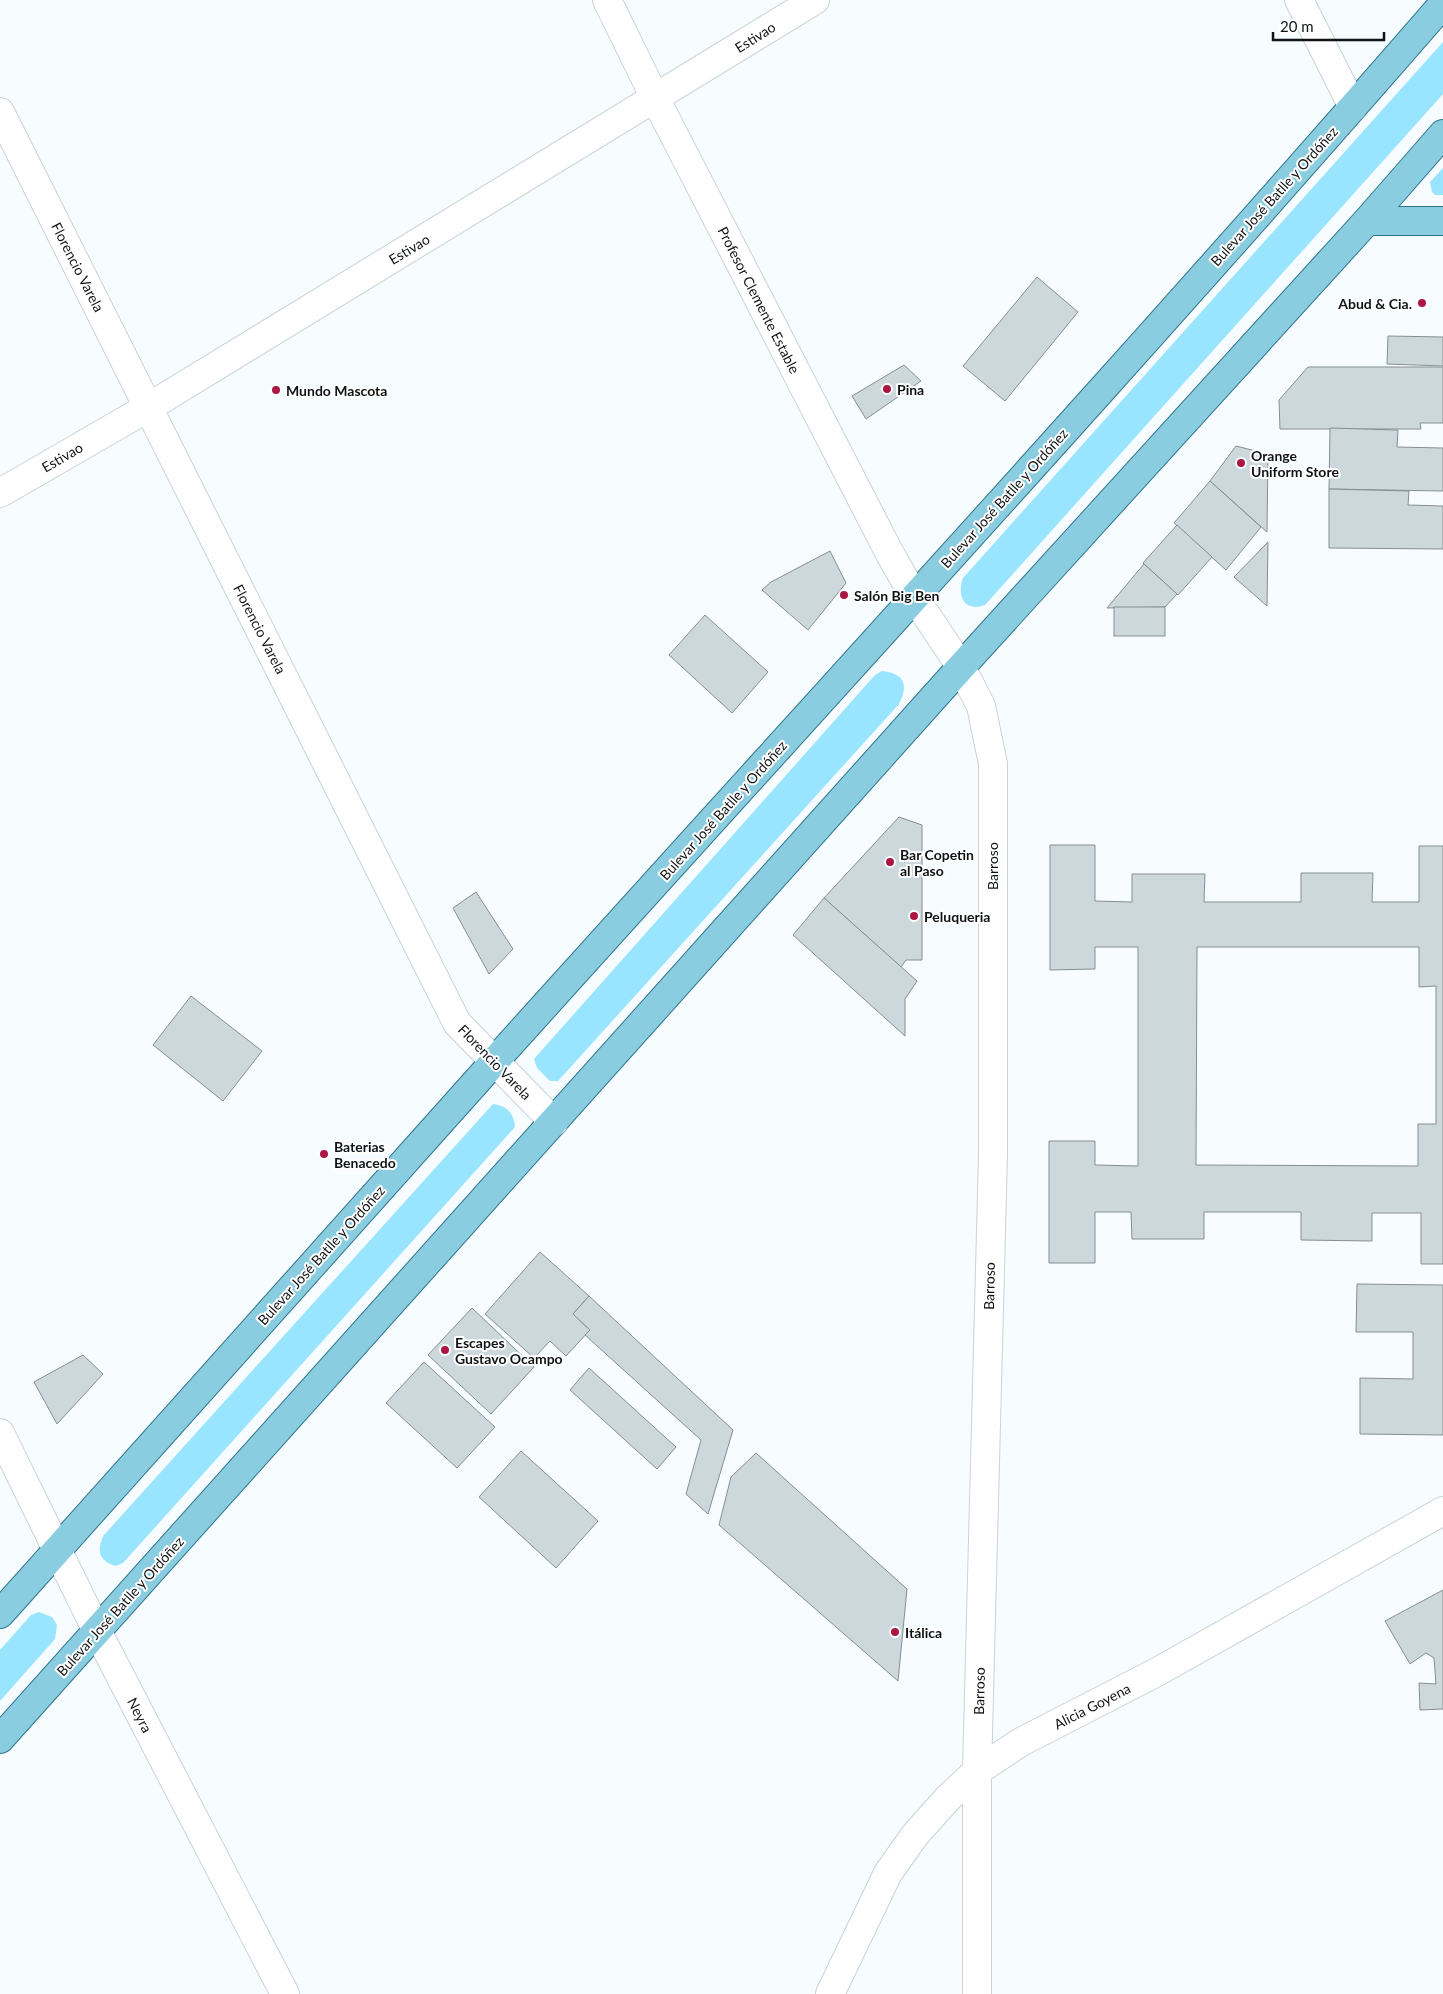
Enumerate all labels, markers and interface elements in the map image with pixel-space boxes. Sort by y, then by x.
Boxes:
scale bar [1273,10,1384,42]
text: 20 m [1280,17,1314,35]
street label: Estivao [732,18,778,56]
street label: Bulevar José Batlle y Ordóñez [1207,123,1341,269]
street label: Florencio Varela [48,219,108,315]
street label: Profesor Clemente Estable [715,224,803,376]
street label: Estivao [385,230,433,268]
place label: Abud & Cia. [1337,295,1412,312]
marker: Abud & Cia. [1416,297,1428,309]
place label: Pina [897,381,924,398]
place label: Mundo Mascota [286,382,387,399]
marker: Pina [881,383,893,395]
marker: Mundo Mascota [270,384,282,396]
street label: Bulevar José Batlle y Ordóñez [937,425,1071,571]
street label: Estivao [38,438,86,476]
place label: Orange Uniform Store [1251,447,1339,480]
marker: Orange Uniform Store [1235,457,1247,469]
street label: Florencio Varela [230,581,290,677]
place label: Salón Big Ben [854,587,940,604]
marker: Salón Big Ben [838,589,850,601]
street label: Bulevar José Batlle y Ordóñez [656,737,790,883]
street label: Barroso [984,842,1001,890]
place label: Bar Copetin al Paso [900,846,974,879]
marker: Bar Copetin al Paso [884,856,896,868]
place label: Peluqueria [924,908,990,925]
marker: Peluqueria [908,910,920,922]
street label: Florencio Varela [455,1021,535,1103]
place label: Baterias Benacedo [334,1138,396,1171]
marker: Baterias Benacedo [318,1148,330,1160]
street label: Bulevar José Batlle y Ordóñez [254,1182,388,1328]
street label: Barroso [980,1262,998,1310]
place label: Escapes Gustavo Ocampo [455,1334,563,1367]
marker: Escapes Gustavo Ocampo [439,1344,451,1356]
street label: Bulevar José Batlle y Ordóñez [53,1533,187,1679]
place label: Itálica [905,1624,942,1641]
marker: Itálica [889,1626,901,1638]
street label: Barroso [970,1667,988,1715]
street label: Alicia Goyena [1051,1679,1133,1733]
street label: Neyra [124,1695,156,1735]

